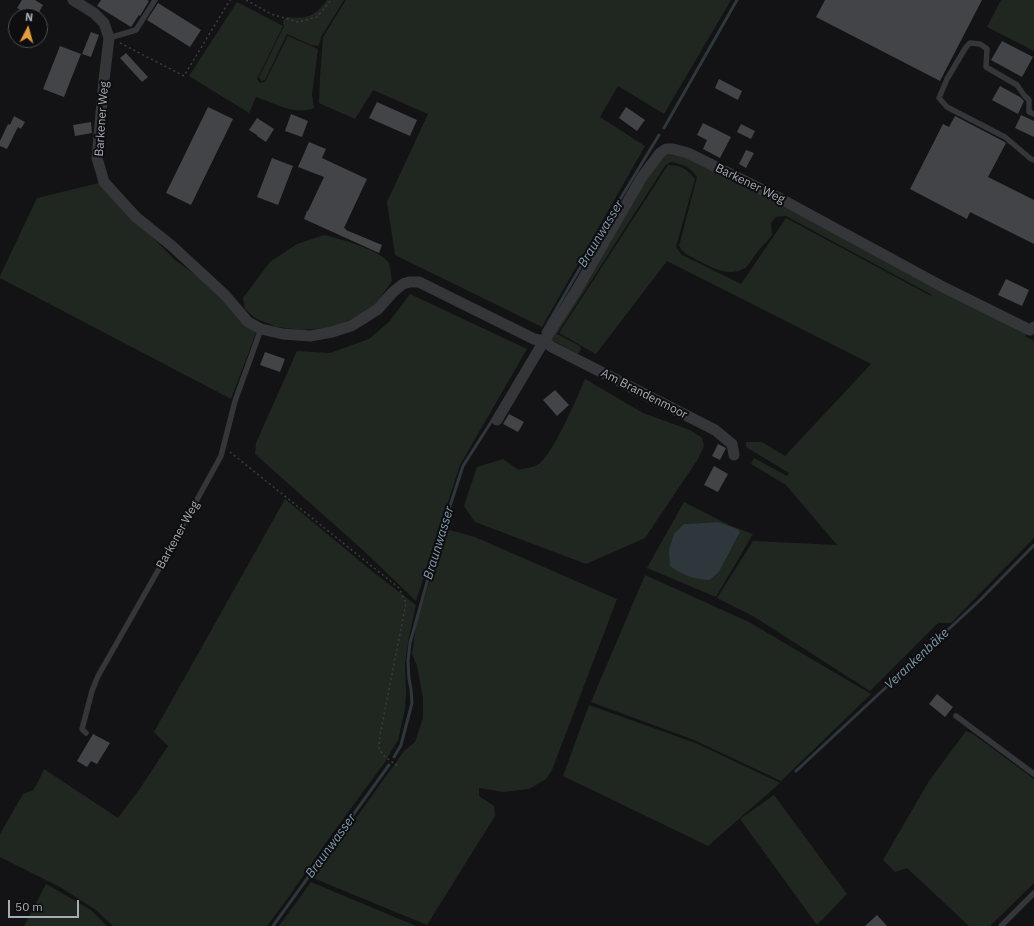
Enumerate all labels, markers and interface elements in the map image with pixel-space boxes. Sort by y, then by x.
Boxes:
north arrow [8,8,48,48]
text: N [24,10,34,24]
street label: Barkener Weg [92,81,112,157]
street label: Barkener Weg [713,161,787,207]
water label: Braunwasser [575,198,627,270]
street label: Am Brandenmoor [598,366,690,422]
street label: Barkener Weg [153,499,203,571]
water label: Braunwasser [421,505,457,581]
water label: Verankenbäke [882,625,952,693]
water label: Braunwasser [303,811,359,881]
scale bar [10,892,81,918]
text: 50 m [15,899,43,914]

